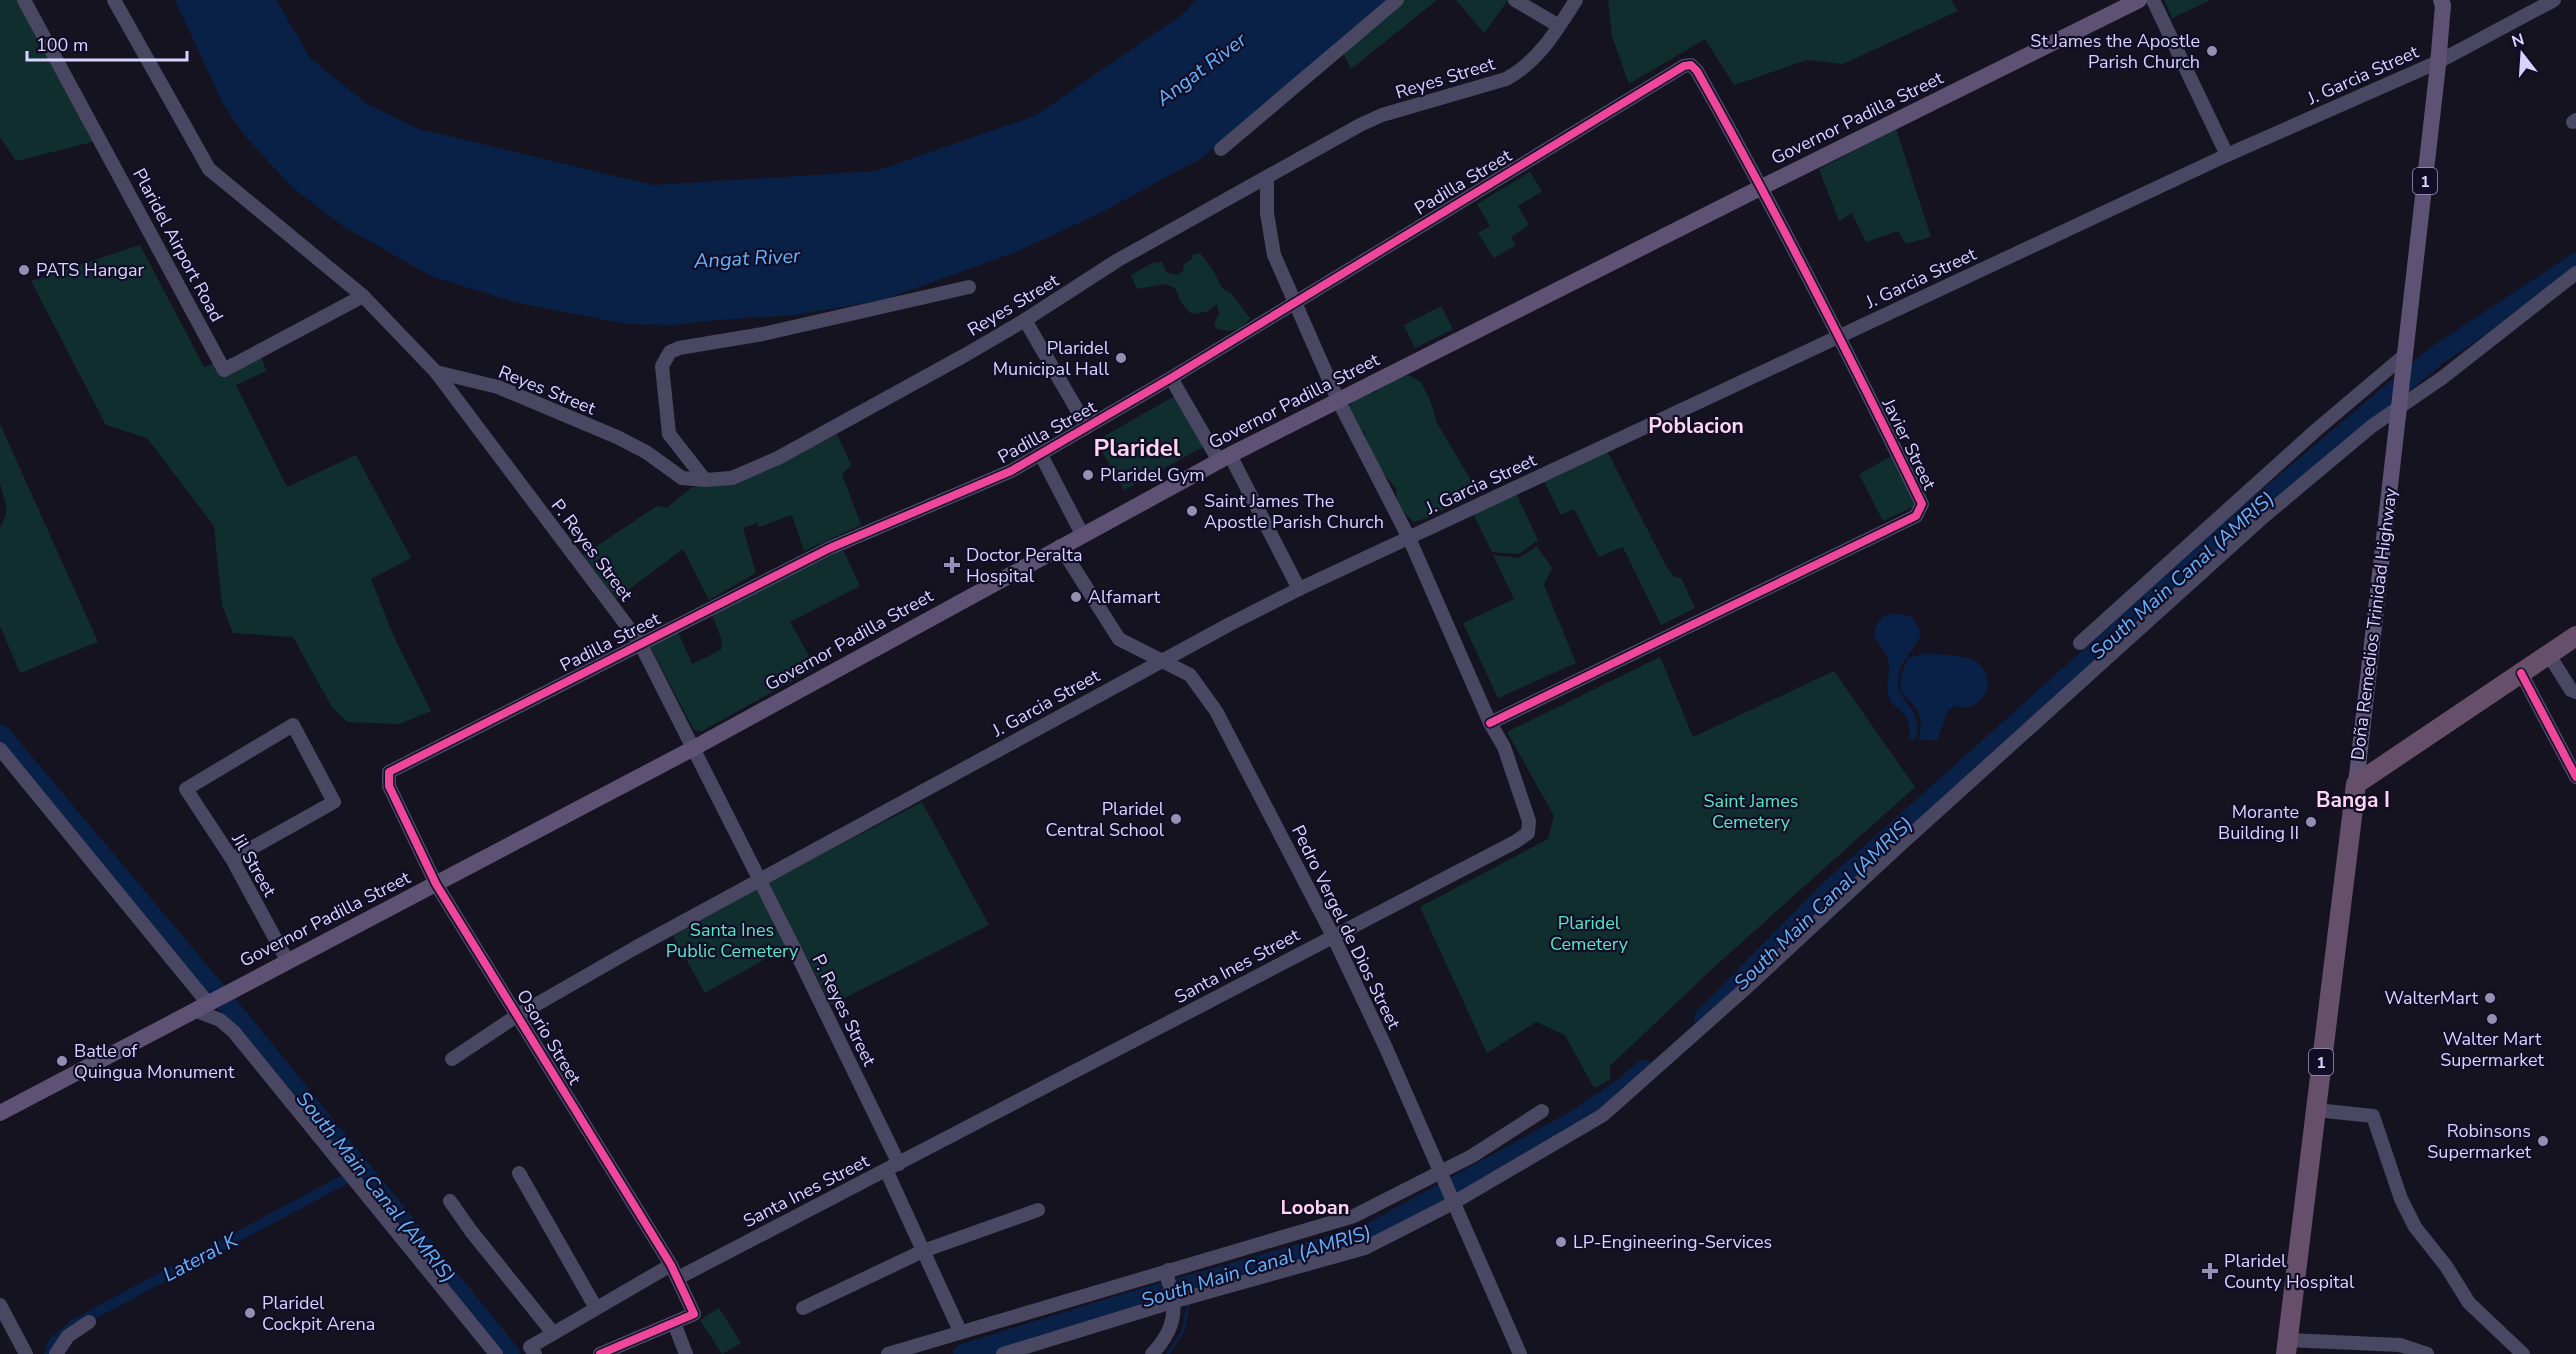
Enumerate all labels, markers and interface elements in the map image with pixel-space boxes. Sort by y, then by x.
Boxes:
scale bar [27,24,188,62]
north arrow [2492,24,2552,84]
water label: Angat River [1150,26,1253,113]
text: N [2509,28,2527,53]
place label: St James the Apostle Parish Church [2030,29,2200,74]
text: 100 m [36,33,88,57]
street label: J. Garcia Street [2303,40,2423,111]
marker: St James the Apostle Parish Church [2205,44,2219,58]
street label: Reyes Street [1393,51,1498,104]
street label: Governor Padilla Street [1767,66,1948,170]
street label: Padilla Street [1410,143,1517,220]
street label: Plaridel Airport Road [127,164,229,326]
road number: 1 [2413,168,2437,194]
water label: Angat River [692,242,802,275]
street label: J. Garcia Street [1861,242,1981,314]
place label: PATS Hangar [36,258,145,282]
marker: PATS Hangar [17,263,31,277]
street label: Reyes Street [963,268,1064,342]
place label: Plaridel Municipal Hall [993,336,1110,381]
street label: Governor Padilla Street [1205,347,1384,454]
marker: Plaridel Municipal Hall [1114,351,1128,365]
street label: Reyes Street [495,360,600,421]
street label: Javier Street [1876,394,1942,494]
street label: Padilla Street [993,395,1101,469]
district label: Poblacion [1648,412,1744,440]
district label: Plaridel [1093,432,1181,464]
street label: J. Garcia Street [1421,448,1541,520]
place label: Plaridel Gym [1100,463,1205,487]
marker: Plaridel Gym [1081,468,1095,482]
water label: South Main Canal (AMRIS) [2085,485,2280,665]
street label: Doña Remedios Trinidad Highway [2345,486,2403,761]
place label: Saint James The Apostle Parish Church [1204,489,1384,534]
street label: P. Reyes Street [546,494,639,606]
marker: Saint James The Apostle Parish Church [1185,504,1199,518]
place label: Doctor Peralta Hospital [966,543,1082,588]
marker: Doctor Peralta Hospital [943,556,961,574]
street label: Governor Padilla Street [761,583,938,696]
place label: Alfamart [1088,585,1161,609]
marker: Alfamart [1069,590,1083,604]
street label: Padilla Street [556,606,665,677]
street label: J. Garcia Street [987,663,1104,743]
district label: Banga I [2316,786,2390,814]
park label: Saint James Cemetery [1704,789,1798,834]
place label: Plaridel Central School [1046,797,1165,842]
place label: Morante Building II [2218,800,2299,845]
water label: South Main Canal (AMRIS) [1728,811,1919,996]
marker: Plaridel Central School [1169,812,1183,826]
marker: Morante Building II [2304,815,2318,829]
street label: Pedro Vergel de Dios Street [1286,821,1406,1034]
street label: Jil Street [226,828,282,902]
street label: Governor Padilla Street [236,865,415,972]
park label: Plaridel Cemetery [1550,911,1629,956]
park label: Santa Ines Public Cemetery [666,918,799,963]
street label: Santa Ines Street [1170,923,1304,1009]
street label: P. Reyes Street [807,950,882,1071]
street label: Osorio Street [511,985,587,1090]
place label: WalterMart [2384,986,2479,1010]
marker: WalterMart [2483,991,2497,1005]
marker: Walter Mart Supermarket [2485,1012,2499,1026]
place label: Walter Mart Supermarket [2440,1027,2545,1072]
place label: Batle of Quingua Monument [74,1039,235,1084]
road number: 1 [2309,1049,2333,1075]
marker: Batle of Quingua Monument [55,1054,69,1068]
water label: South Main Canal (AMRIS) [290,1086,461,1289]
place label: Robinsons Supermarket [2427,1119,2532,1164]
marker: Robinsons Supermarket [2536,1134,2550,1148]
street label: Santa Ines Street [739,1149,874,1233]
district label: Looban [1281,1194,1349,1221]
water label: South Main Canal (AMRIS) [1138,1219,1374,1314]
water label: Lateral K [158,1226,243,1288]
place label: LP-Engineering-Services [1573,1230,1772,1254]
marker: LP-Engineering-Services [1554,1235,1568,1249]
place label: Plaridel County Hospital [2224,1249,2355,1294]
marker: Plaridel County Hospital [2201,1262,2219,1280]
place label: Plaridel Cockpit Arena [262,1291,375,1336]
marker: Plaridel Cockpit Arena [243,1306,257,1320]

